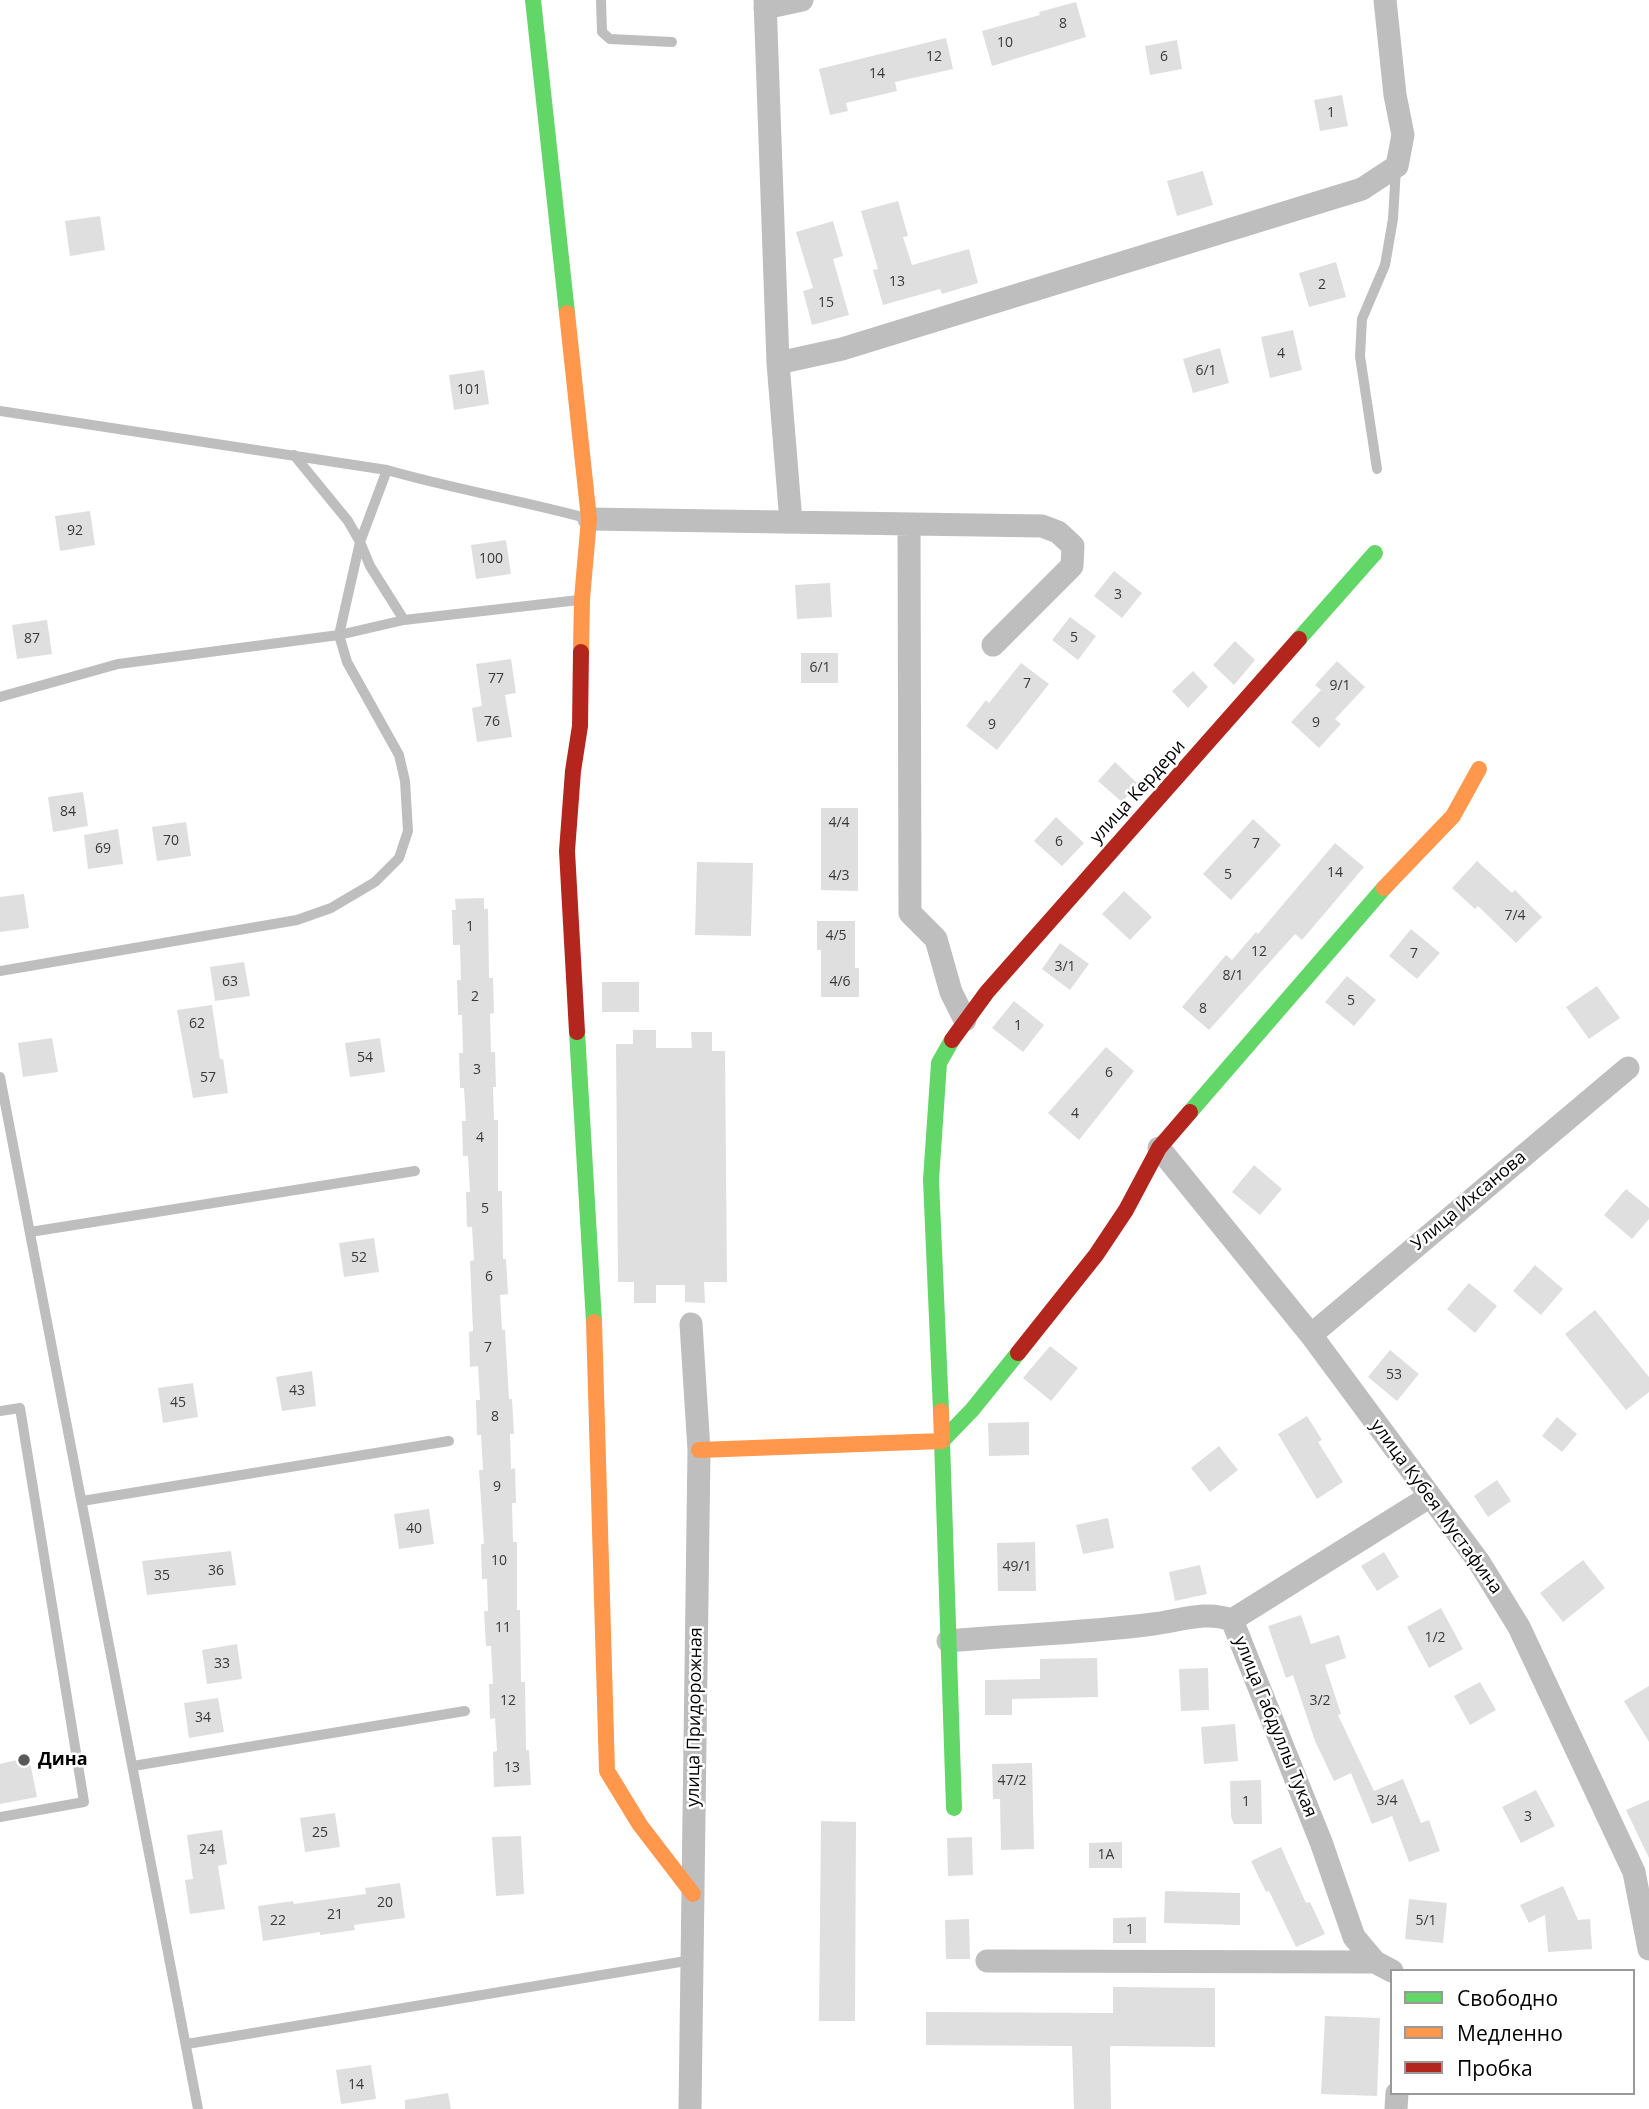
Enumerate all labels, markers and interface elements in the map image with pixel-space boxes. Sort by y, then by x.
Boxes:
house number: 8 [1059,16,1067,32]
house number: 10 [997,35,1013,51]
house number: 12 [926,49,942,65]
house number: 6 [1160,49,1168,65]
house number: 14 [869,66,885,82]
house number: 1 [1327,105,1335,121]
house number: 13 [889,274,905,290]
house number: 2 [1318,277,1326,293]
house number: 15 [818,295,834,311]
house number: 4 [1277,346,1285,362]
house number: 6/1 [1195,363,1217,379]
house number: 101 [457,382,481,398]
house number: 92 [67,523,83,539]
house number: 100 [479,551,503,567]
house number: 3 [1114,587,1122,603]
house number: 5 [1070,630,1078,646]
house number: 87 [24,631,40,647]
house number: 6/1 [809,660,831,676]
house number: 77 [488,671,504,687]
house number: 7 [1023,676,1031,692]
house number: 9/1 [1329,678,1351,694]
house number: 76 [484,714,500,730]
house number: 9 [1312,715,1320,731]
house number: 9 [988,717,996,733]
street label: улица Кердери [1086,736,1190,848]
house number: 84 [60,804,76,820]
house number: 4/4 [828,815,850,831]
house number: 70 [163,833,179,849]
house number: 6 [1055,834,1063,850]
house number: 7 [1252,836,1260,852]
house number: 69 [95,841,111,857]
house number: 14 [1327,865,1343,881]
house number: 5 [1224,867,1232,883]
house number: 4/3 [828,868,850,884]
house number: 7/4 [1504,908,1526,924]
house number: 1 [466,919,474,935]
house number: 4/5 [825,928,847,944]
house number: 12 [1251,944,1267,960]
house number: 7 [1410,946,1418,962]
house number: 3/1 [1054,959,1076,975]
house number: 8/1 [1222,968,1244,984]
house number: 63 [222,974,238,990]
house number: 4/6 [829,974,851,990]
house number: 2 [471,989,479,1005]
house number: 5 [1347,993,1355,1009]
house number: 8 [1199,1001,1207,1017]
house number: 62 [189,1016,205,1032]
house number: 1 [1014,1018,1022,1034]
house number: 54 [357,1050,373,1066]
house number: 3 [473,1062,481,1078]
house number: 6 [1105,1065,1113,1081]
house number: 57 [200,1070,216,1086]
house number: 4 [1071,1106,1079,1122]
house number: 4 [476,1130,484,1146]
street label: Улица Ихсанова [1407,1147,1531,1255]
house number: 5 [481,1201,489,1217]
house number: 52 [351,1250,367,1266]
house number: 6 [485,1269,493,1285]
house number: 7 [484,1340,492,1356]
house number: 53 [1386,1367,1402,1383]
house number: 43 [289,1383,305,1399]
house number: 45 [170,1395,186,1411]
house number: 8 [491,1409,499,1425]
street label: улица Кубея Мустафина [1365,1416,1507,1598]
house number: 9 [493,1479,501,1495]
house number: 40 [406,1521,422,1537]
house number: 10 [491,1553,507,1569]
house number: 49/1 [1002,1559,1032,1575]
house number: 36 [208,1563,224,1579]
house number: 35 [154,1568,170,1584]
house number: 11 [495,1620,511,1636]
street label: улица Придорожная [683,1627,707,1807]
house number: 1/2 [1424,1630,1446,1646]
street label: улица Габдуллы Тукая [1229,1633,1321,1821]
house number: 33 [214,1656,230,1672]
house number: 12 [500,1693,516,1709]
house number: 3/2 [1309,1693,1331,1709]
house number: 34 [195,1710,211,1726]
place label: Дина [38,1749,88,1771]
marker: Дина [16,1752,32,1768]
house number: 13 [504,1760,520,1776]
house number: 47/2 [997,1773,1027,1789]
house number: 3/4 [1376,1793,1398,1809]
house number: 1 [1242,1794,1250,1810]
house number: 3 [1524,1809,1532,1825]
house number: 25 [312,1825,328,1841]
house number: 24 [199,1842,215,1858]
house number: 1А [1098,1847,1114,1863]
house number: 20 [377,1895,393,1911]
house number: 21 [327,1907,343,1923]
house number: 22 [270,1913,286,1929]
house number: 5/1 [1415,1913,1437,1929]
house number: 1 [1126,1922,1134,1938]
legend [1390,1969,1635,2095]
text: Свободно [1457,1984,1558,2012]
text: Медленно [1457,2019,1563,2047]
text: Пробка [1457,2054,1533,2082]
house number: 14 [348,2077,364,2093]

